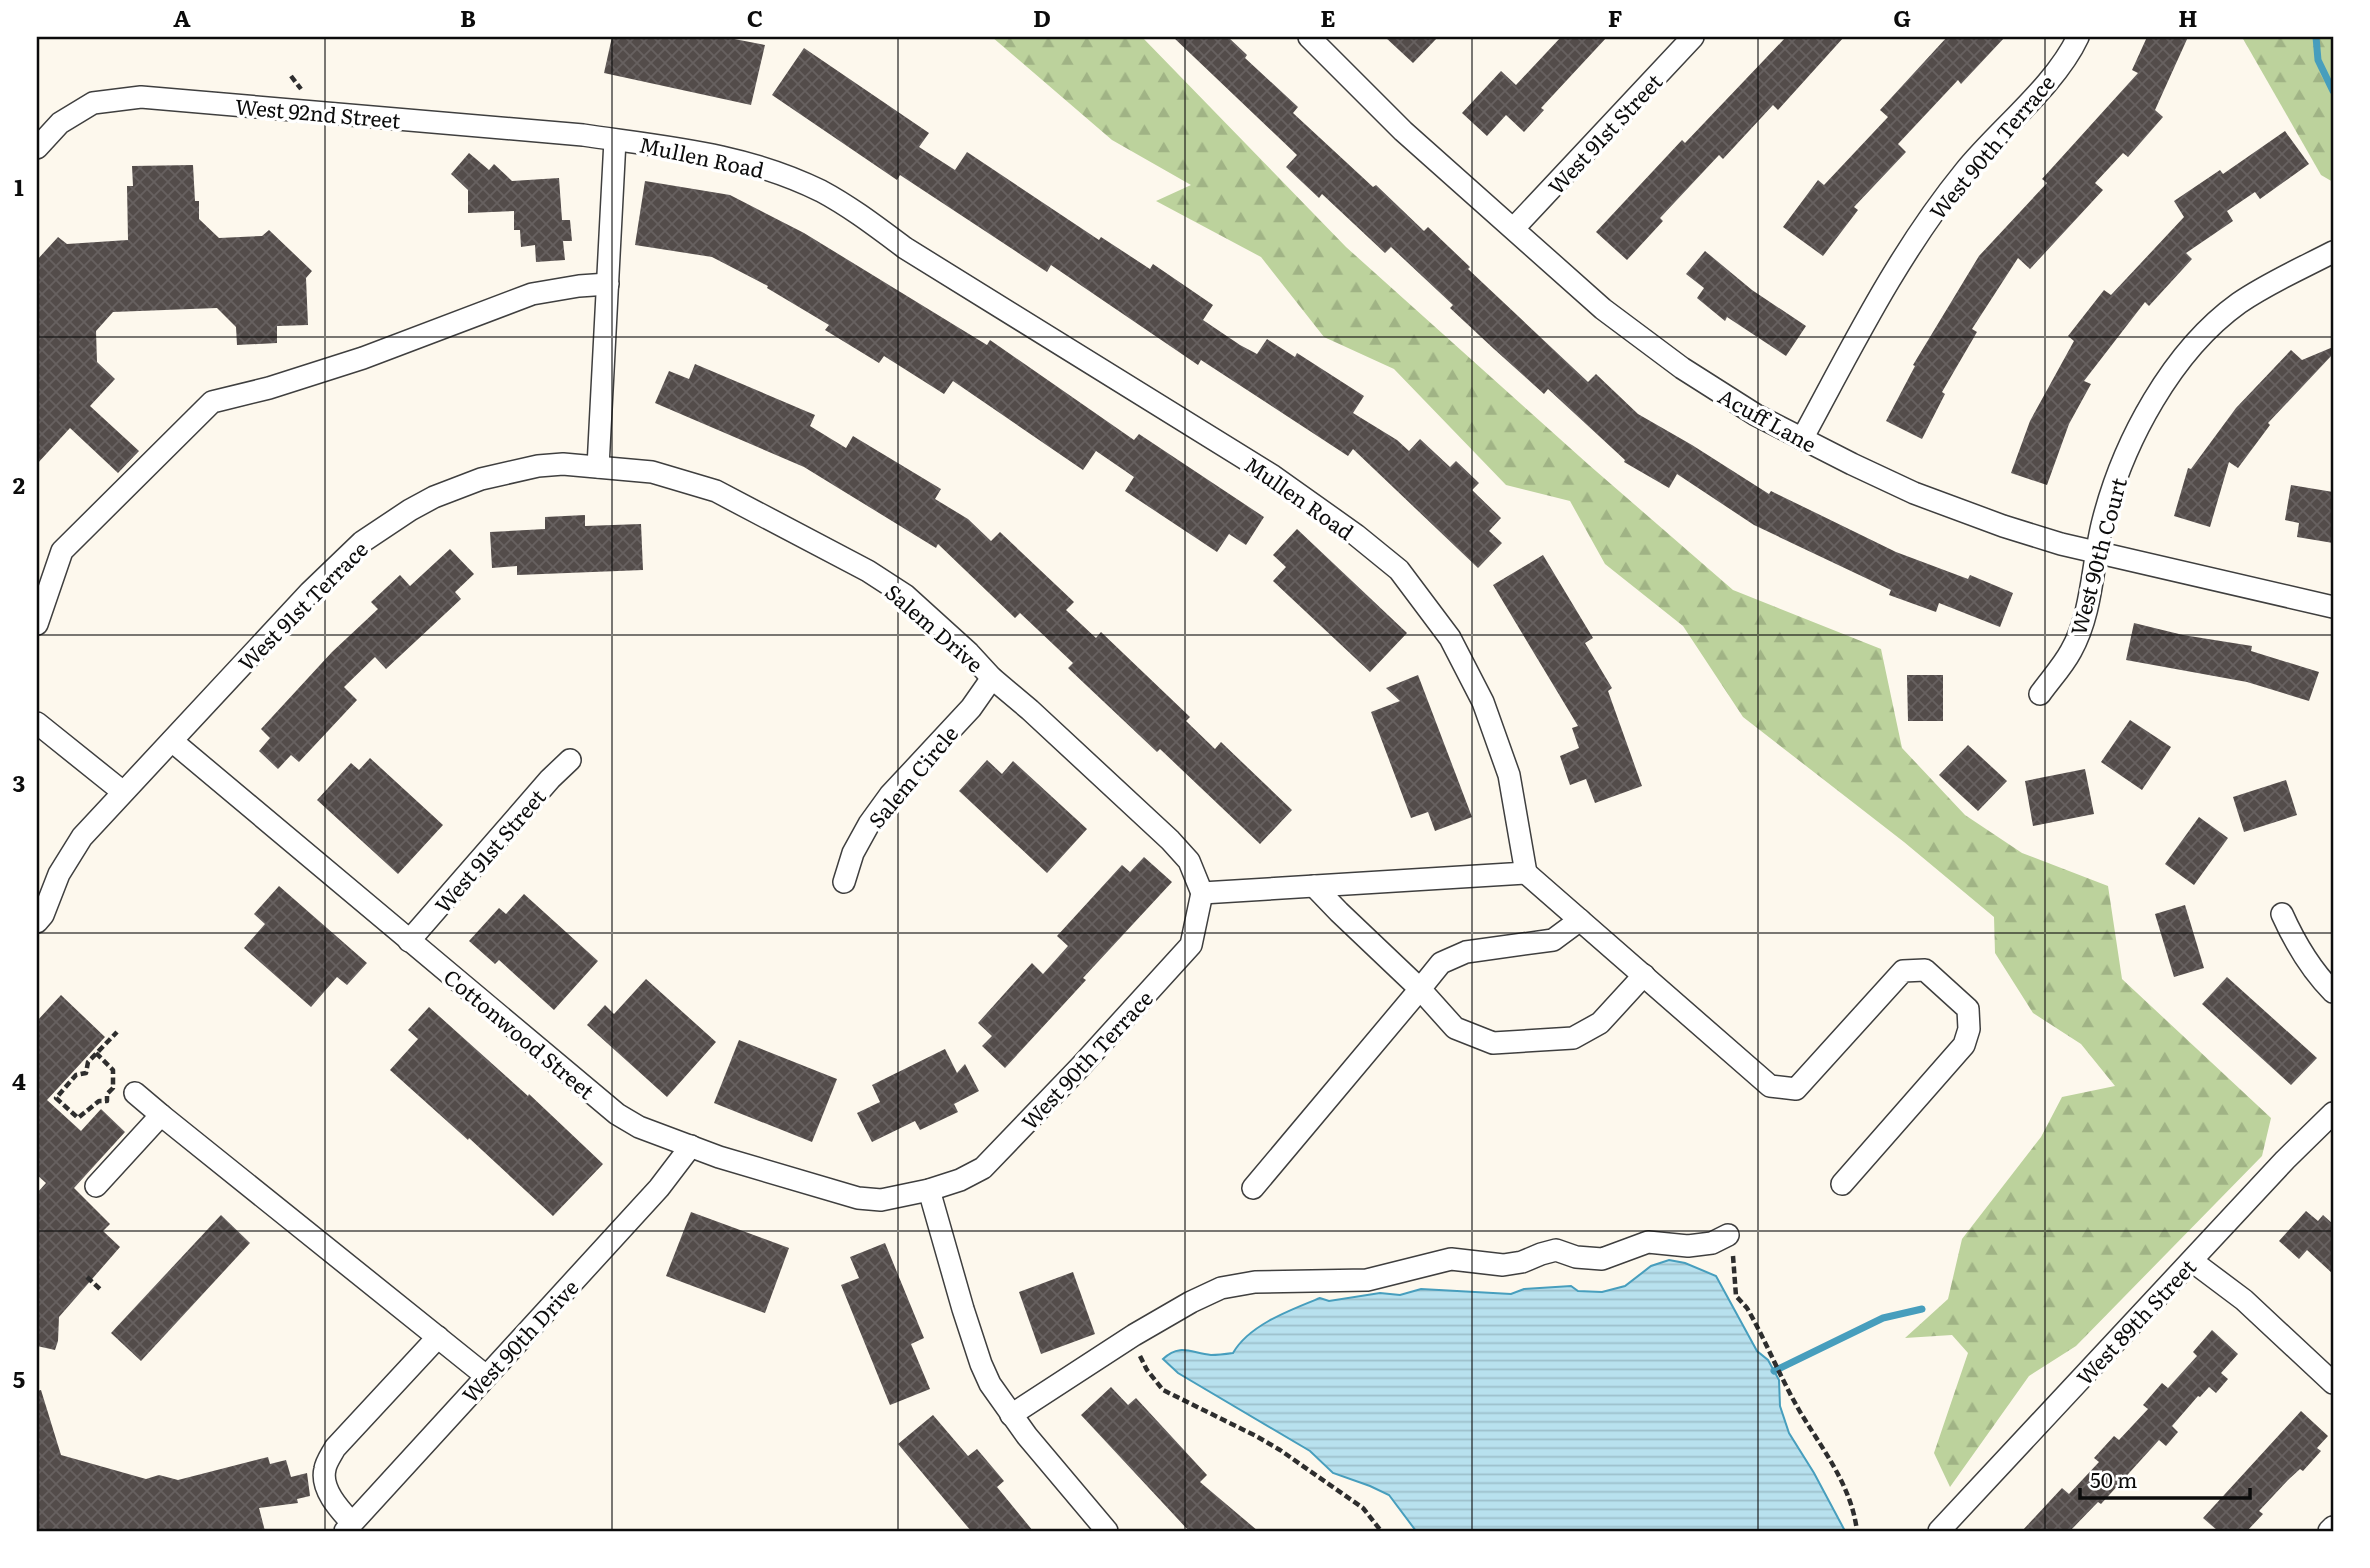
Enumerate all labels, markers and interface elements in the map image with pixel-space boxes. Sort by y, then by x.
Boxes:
text: A [173,0,191,34]
text: B [460,0,476,34]
text: C [747,0,763,34]
text: D [1033,0,1051,34]
text: E [1320,0,1336,34]
text: F [1608,0,1623,34]
text: G [1893,0,1911,34]
text: H [2178,0,2198,34]
street label: West 91st Street [1540,65,1669,200]
street label: West 90th Terrace [1921,67,2061,225]
street label: West 92nd Street [234,89,402,135]
street label: Mullen Road [637,128,767,184]
text: 1 [14,169,24,203]
street label: Acuff Lane [1713,379,1823,459]
street label: Mullen Road [1239,448,1361,546]
text: 2 [13,467,25,501]
street label: West 90th Court [2061,473,2133,638]
street label: West 91st Terrace [230,533,374,677]
street label: Salem Drive [879,576,991,678]
street label: Salem Circle [860,718,964,834]
text: 3 [13,765,25,799]
street label: West 91st Street [426,781,552,919]
street label: Cottonwood Street [438,961,602,1106]
street label: West 90th Terrace [1013,982,1159,1136]
text: 4 [12,1063,26,1097]
street label: West 89th Street [2068,1251,2202,1391]
street label: West 90th Drive [454,1271,584,1409]
text: 5 [13,1361,25,1395]
scale bar [2080,1456,2249,1500]
text: 50 m [2090,1463,2137,1494]

